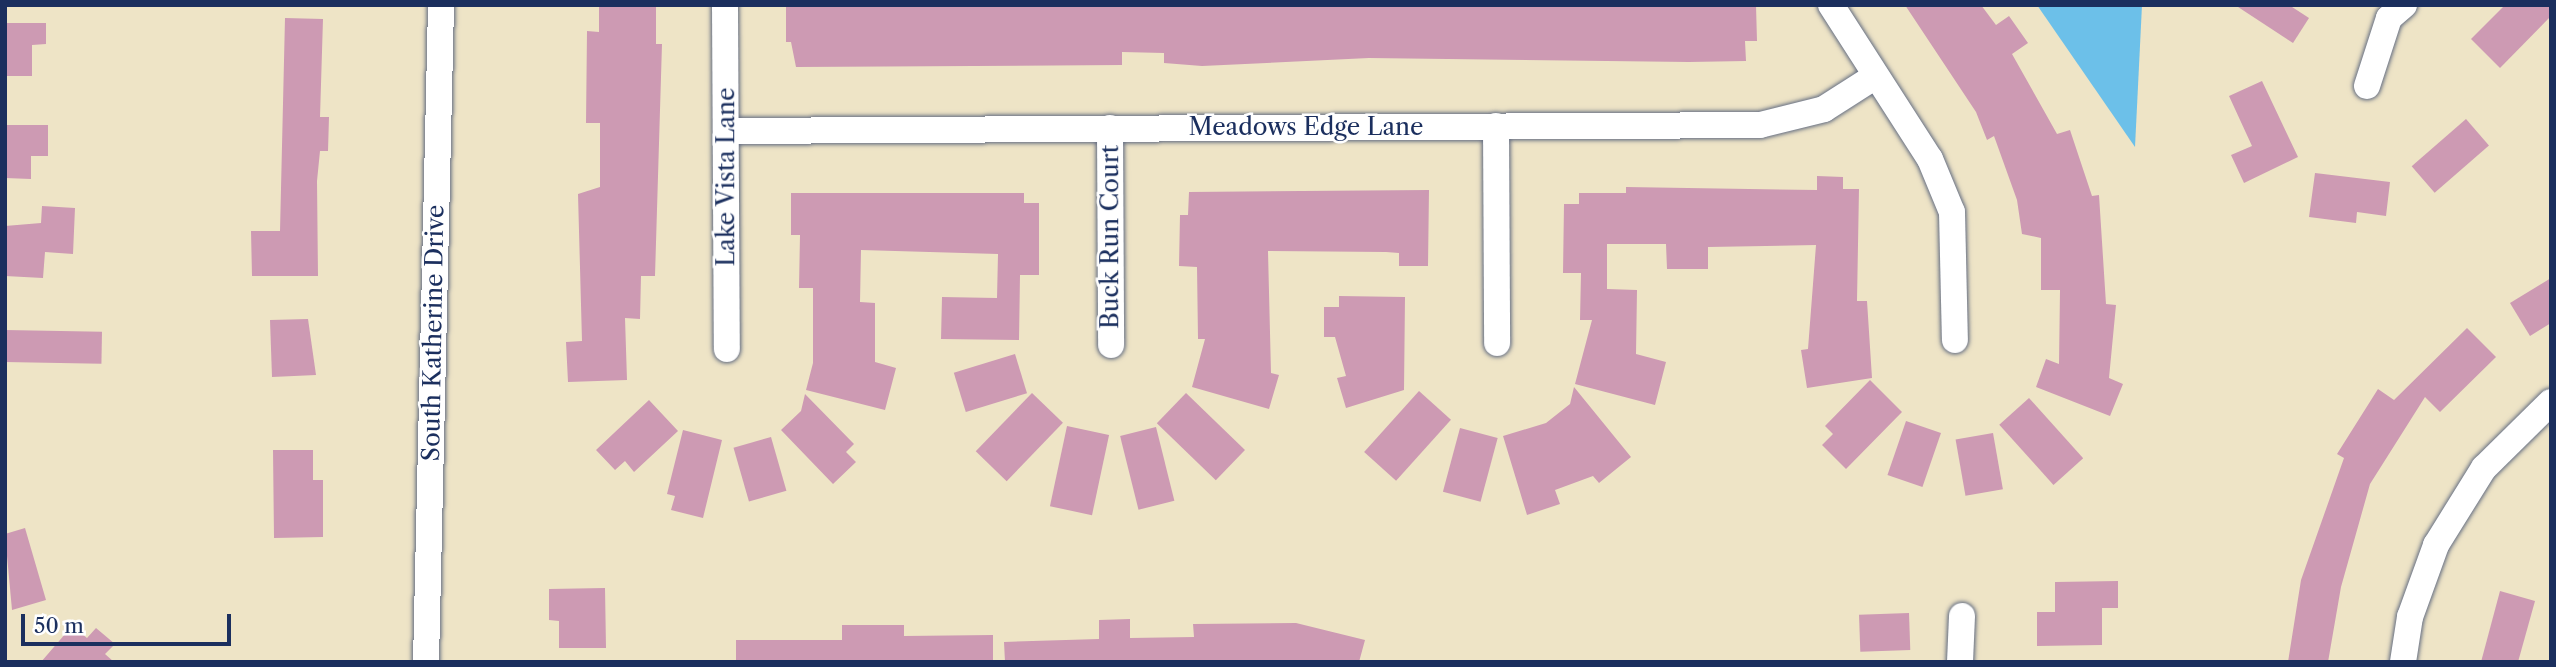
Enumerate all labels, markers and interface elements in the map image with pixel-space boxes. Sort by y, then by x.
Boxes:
street label: Lake Vista Lane [712,87,740,267]
street label: Meadows Edge Lane [1188,113,1424,141]
street label: Buck Run Court [1096,145,1124,329]
street label: South Katherine Drive [416,204,450,462]
scale bar [24,600,234,644]
text: 50 m [34,613,84,638]

